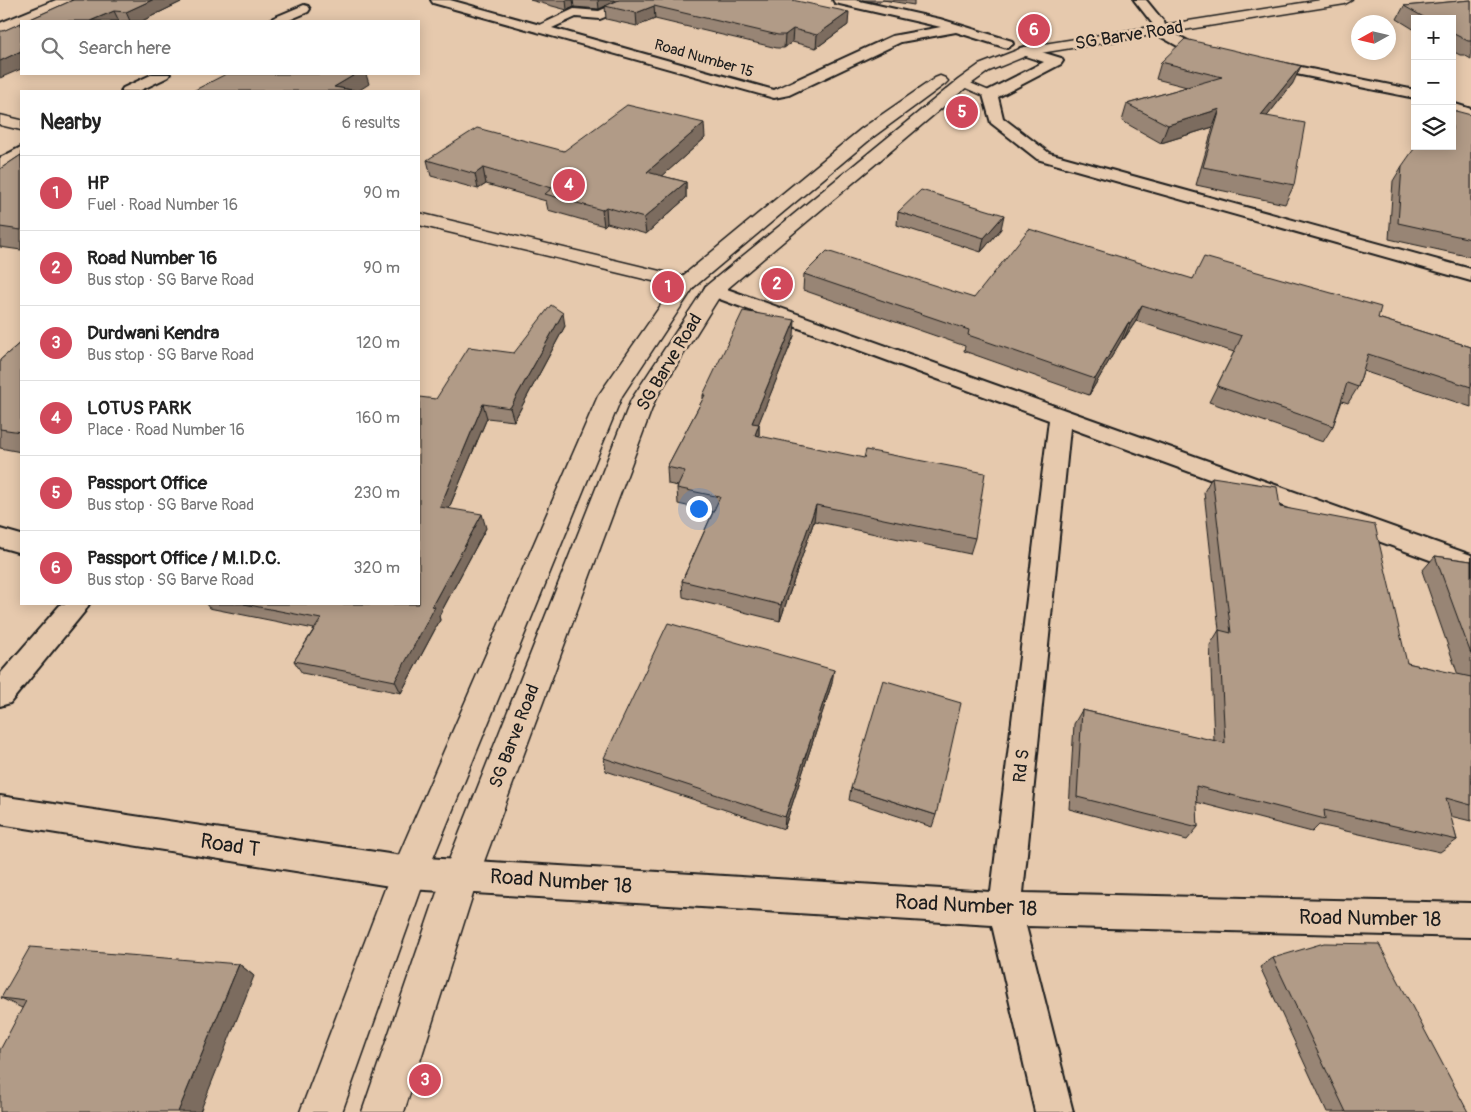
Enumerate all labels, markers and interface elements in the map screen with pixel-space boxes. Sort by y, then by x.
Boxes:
pin: 6 [1018,11,1050,49]
north arrow [1351,15,1396,60]
map controls [1411,15,1456,150]
button: + [1411,15,1456,60]
street label: SG Barve Road [1073,16,1185,55]
search box [20,20,420,75]
icon: search [38,34,66,62]
street label: Road Number 15 [652,35,756,82]
text: Search here [78,36,171,60]
button: − [1411,60,1456,105]
pin: 5 [946,93,978,131]
button: layers [1411,105,1456,150]
text: Nearby [40,109,101,136]
text: 6 results [342,113,400,133]
pin: 4 [553,166,585,204]
text: HP [87,171,110,195]
text: 1 [53,183,59,203]
text: 90 m [363,183,400,203]
text: Fuel · Road Number 16 [87,195,238,215]
text: Road Number 16 [87,246,217,270]
text: 2 [52,258,60,278]
text: 90 m [363,258,400,278]
pin: 2 [761,265,793,303]
pin: 1 [652,268,684,306]
text: Bus stop · SG Barve Road [87,270,254,290]
street label: SG Barve Road [631,309,707,415]
text: Durdwani Kendra [87,321,219,345]
text: 3 [52,333,60,353]
text: 120 m [356,333,400,353]
text: Bus stop · SG Barve Road [87,345,254,365]
text: LOTUS PARK [87,396,191,420]
text: 4 [51,408,61,428]
text: 160 m [356,408,400,428]
text: Place · Road Number 16 [87,420,245,440]
text: Passport Office [87,471,207,495]
text: 5 [52,483,60,503]
text: 230 m [354,483,400,503]
text: Bus stop · SG Barve Road [87,495,254,515]
your location [686,496,712,522]
text: Passport Office / M.I.D.C. [87,546,281,570]
text: 6 [51,558,61,578]
text: 320 m [354,558,400,578]
text: Bus stop · SG Barve Road [87,570,254,590]
street label: SG Barve Road [484,681,545,791]
street label: Rd S [1008,748,1035,784]
street label: Road T [198,827,262,864]
street label: Road Number 18 [489,863,633,900]
street label: Road Number 18 [894,888,1038,923]
street label: Road Number 18 [1299,904,1441,933]
pin: 3 [409,1061,441,1099]

